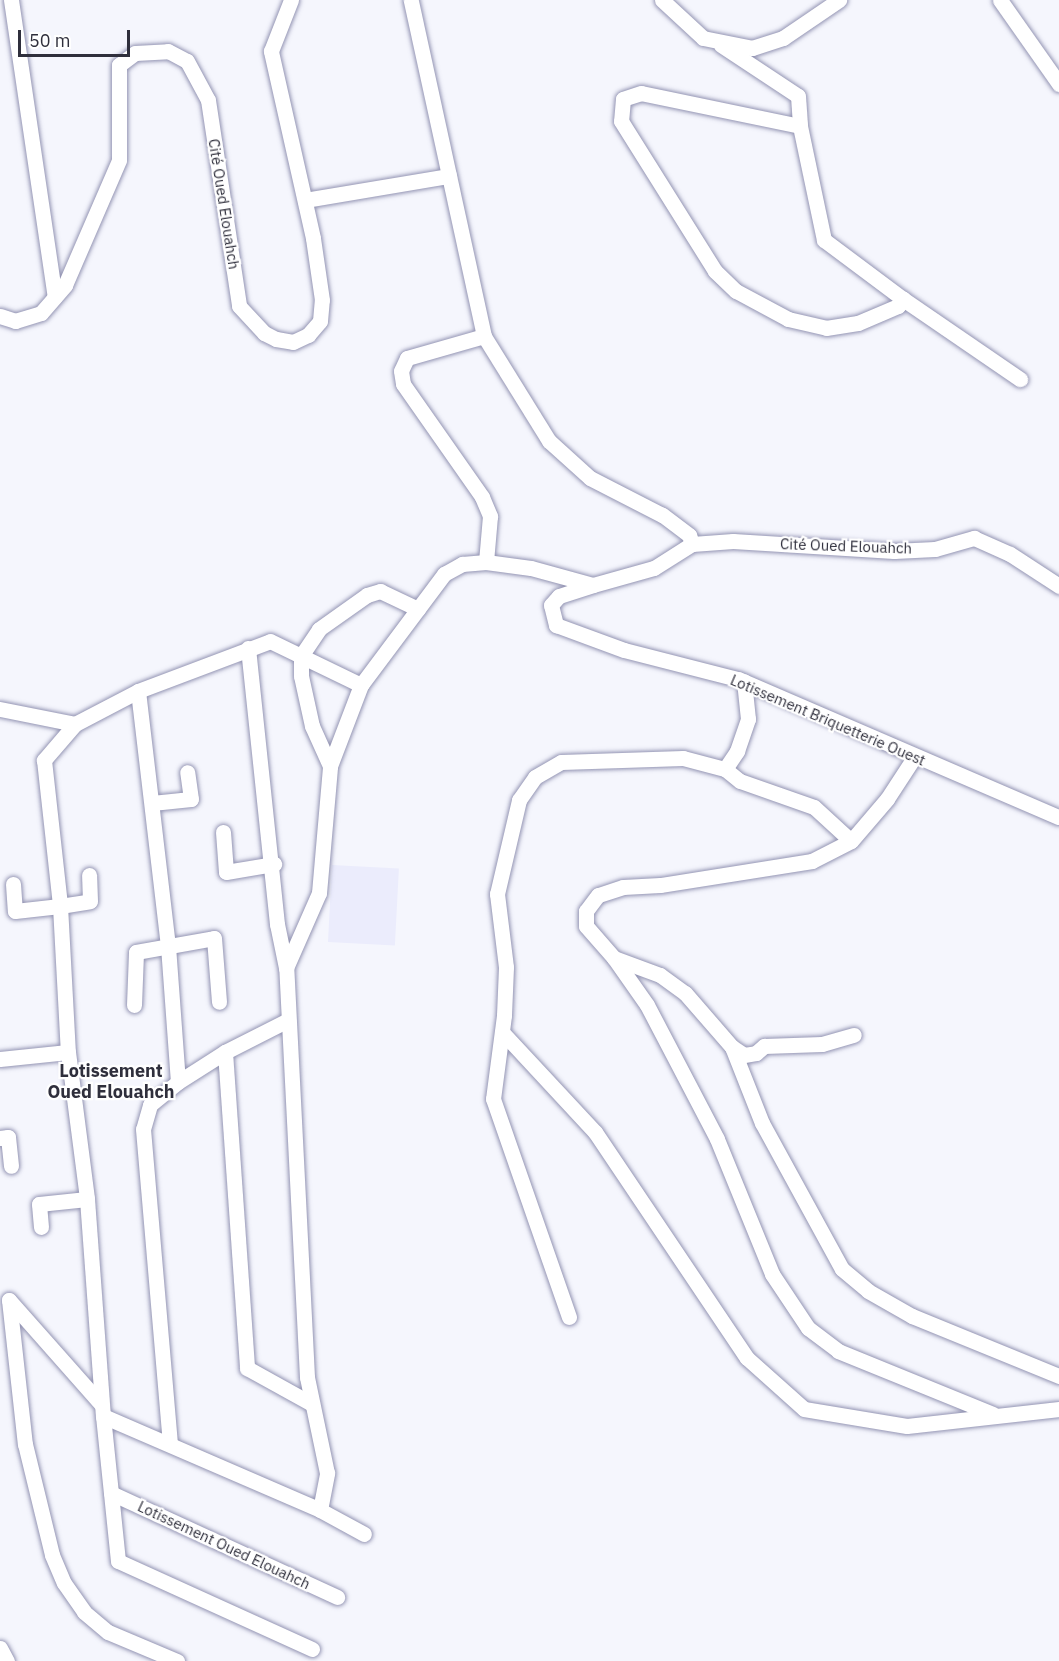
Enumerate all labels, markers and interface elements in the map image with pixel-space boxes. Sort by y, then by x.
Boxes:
scale bar [21,18,134,56]
text: 50 m [29,29,71,52]
street label: Cité Oued Elouahch [205,137,243,271]
street label: Cité Oued Elouahch [780,535,912,557]
street label: Lotissement Briquetterie Ouest [728,671,928,769]
district label: Lotissement Oued Elouahch [47,1061,175,1104]
street label: Lotissement Oued Elouahch [135,1497,313,1593]

